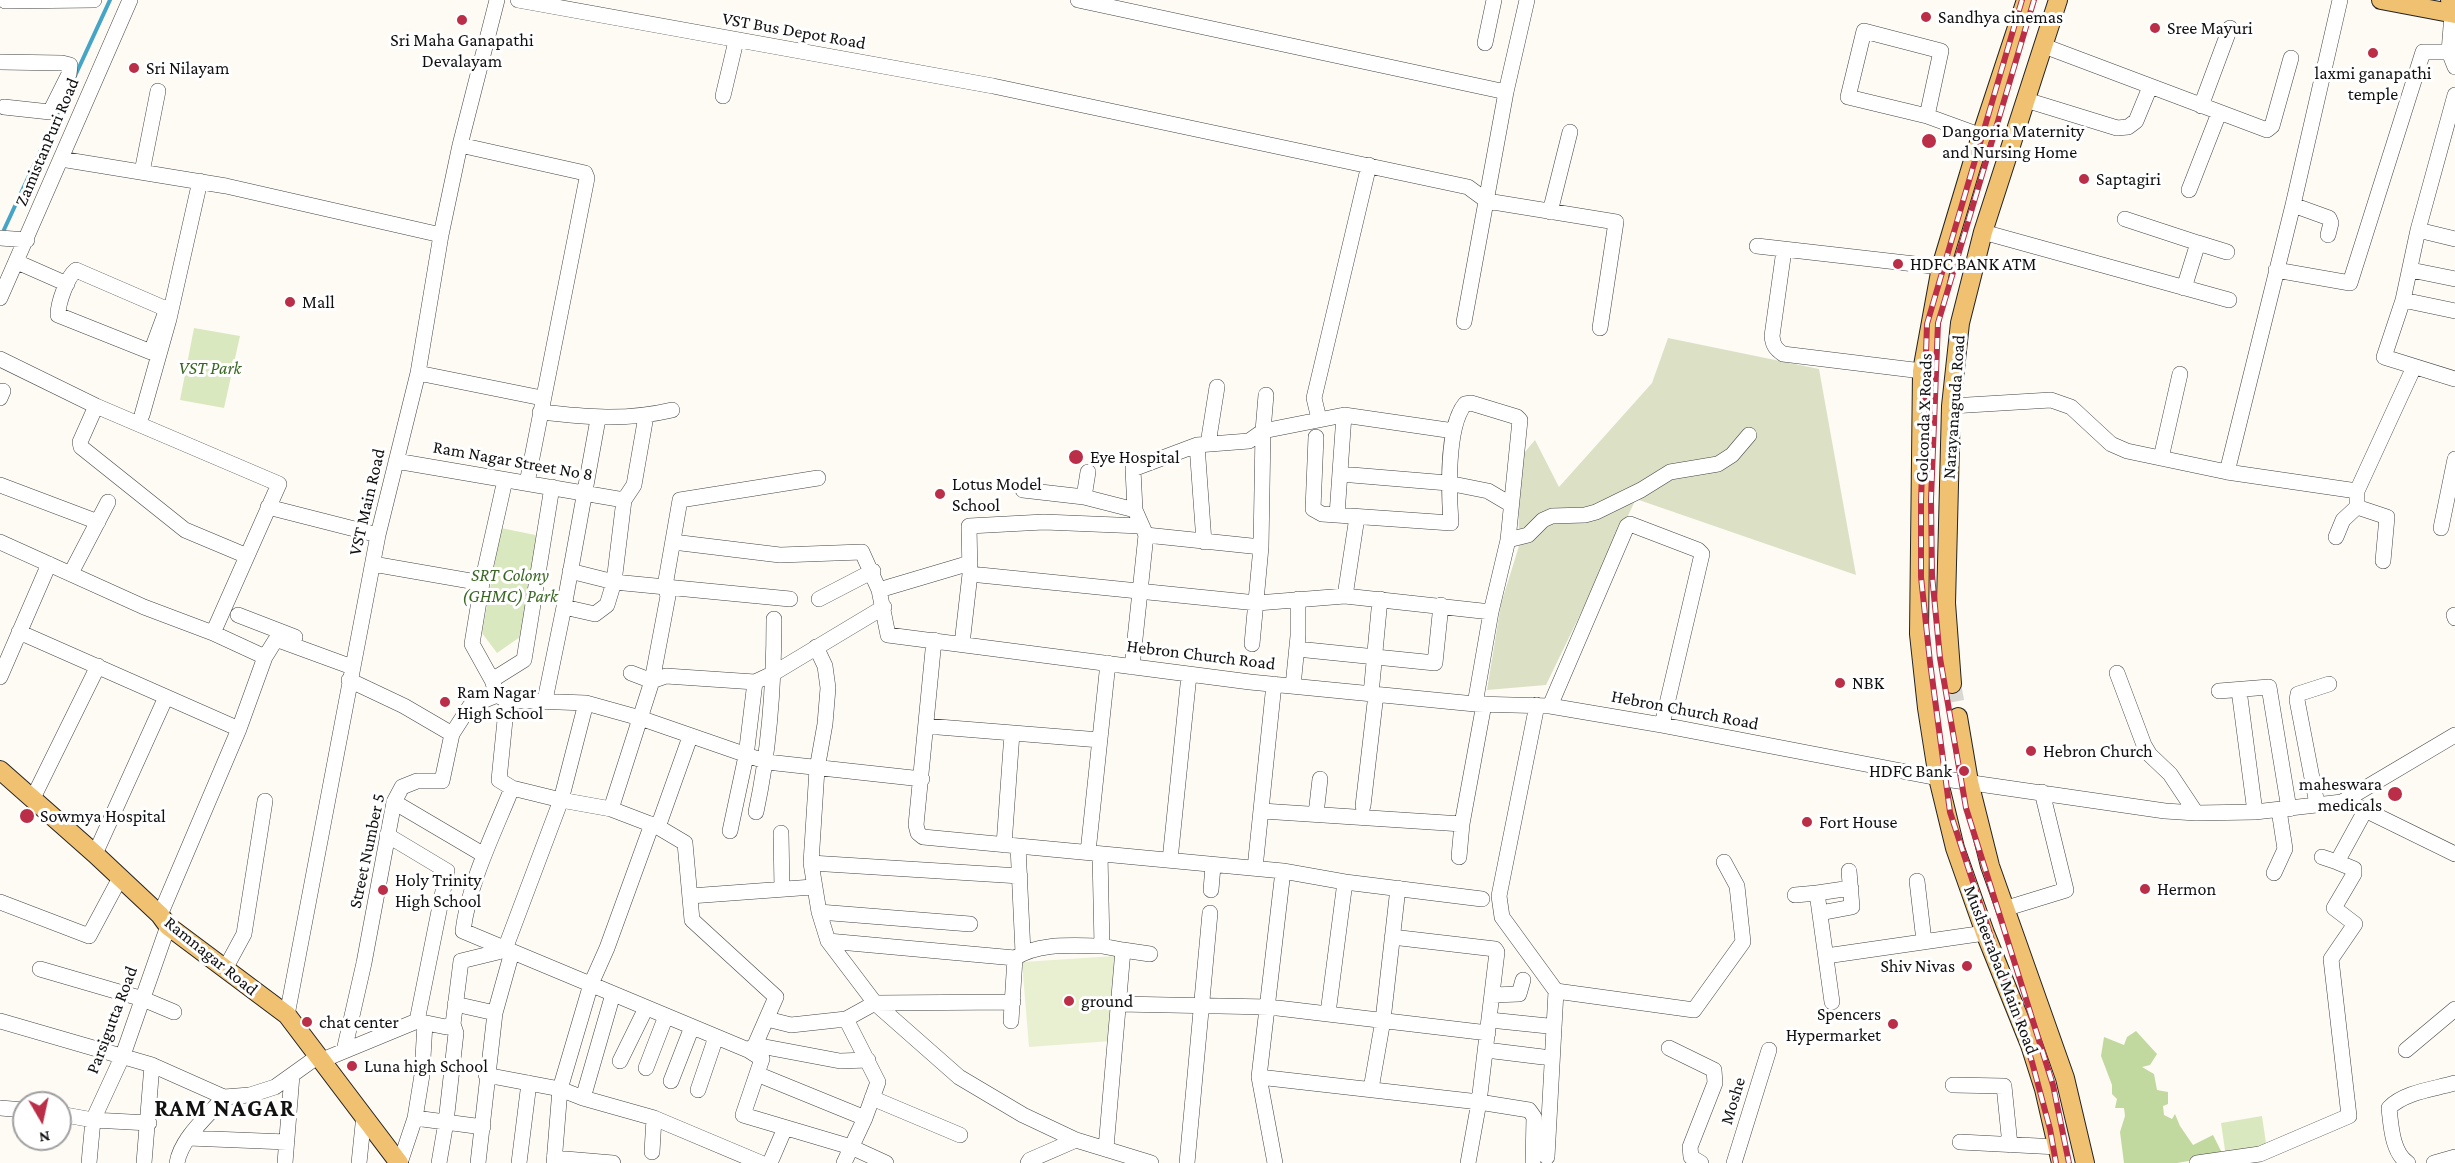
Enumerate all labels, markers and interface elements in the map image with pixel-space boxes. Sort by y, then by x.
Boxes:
place label: Sandhya cinemas [1938,6,2063,28]
street label: VST Bus Depot Road [720,8,868,54]
marker: Sandhya cinemas [1919,10,1933,24]
marker: Sri Maha Ganapathi Devalayam [455,13,469,27]
place label: Sree Mayuri [2167,17,2253,39]
marker: Sree Mayuri [2148,21,2162,35]
place label: Sri Maha Ganapathi Devalayam [390,29,534,72]
marker: laxmi ganapathi temple [2366,46,2380,60]
place label: Sri Nilayam [146,57,229,79]
marker: Sri Nilayam [127,61,141,75]
place label: laxmi ganapathi temple [2314,62,2432,104]
street label: ZamistanPuri Road [10,75,84,209]
place label: Dangoria Maternity and Nursing Home [1942,120,2084,162]
marker: Dangoria Maternity and Nursing Home [1920,132,1938,150]
place label: Saptagiri [2096,168,2161,190]
marker: Saptagiri [2077,172,2091,186]
place label: HDFC BANK ATM [1910,253,2036,275]
marker: HDFC BANK ATM [1891,257,1905,271]
place label: Mall [302,291,335,313]
marker: Mall [283,295,297,309]
street label: Narayanaguda Road [1938,334,1970,480]
street label: Golconda X Roads [1911,353,1937,483]
park label: VST Park [179,357,241,379]
street label: Ram Nagar Street No 8 [431,436,595,486]
street label: VST Main Road [344,446,390,558]
place label: Eye Hospital [1090,446,1180,468]
marker: Eye Hospital [1067,448,1085,466]
place label: Lotus Model School [952,473,1042,516]
marker: Lotus Model School [933,487,947,501]
park label: SRT Colony (GHMC) Park [462,564,558,606]
street label: Hebron Church Road [1125,635,1277,675]
place label: NBK [1852,672,1884,694]
marker: NBK [1833,676,1847,690]
place label: Ram Nagar High School [457,681,543,724]
street label: Hebron Church Road [1610,685,1760,735]
marker: Ram Nagar High School [438,695,452,709]
place label: Hebron Church [2043,740,2153,762]
marker: Hebron Church [2024,744,2038,758]
place label: HDFC Bank [1869,760,1952,782]
marker: HDFC Bank [1957,764,1971,778]
place label: maheswara medicals [2299,773,2382,816]
marker: maheswara medicals [2386,785,2404,803]
street label: Street Number 5 [344,792,390,910]
place label: Sowmya Hospital [40,805,166,827]
marker: Sowmya Hospital [18,807,36,825]
place label: Fort House [1819,811,1897,833]
marker: Fort House [1800,815,1814,829]
place label: Holy Trinity High School [395,869,482,912]
place label: Hermon [2157,878,2216,900]
street label: Musheerabad Main Road [1959,882,2043,1058]
marker: Hermon [2138,882,2152,896]
marker: Holy Trinity High School [376,883,390,897]
street label: Ramnagar Road [160,912,262,1000]
place label: Shiv Nivas [1880,955,1955,977]
marker: Shiv Nivas [1960,959,1974,973]
street label: Parsigutta Road [82,963,142,1077]
place label: ground [1081,990,1133,1012]
marker: ground [1062,994,1076,1008]
place label: Spencers Hypermarket [1786,1003,1881,1046]
place label: chat center [319,1011,399,1033]
marker: chat center [300,1015,314,1029]
marker: Spencers Hypermarket [1886,1017,1900,1031]
place label: Luna high School [364,1055,488,1077]
marker: Luna high School [345,1059,359,1073]
street label: Moshe [1716,1075,1750,1127]
north arrow [12,1091,72,1151]
district label: RAM NAGAR [154,1095,296,1123]
text: N [38,1128,51,1147]

